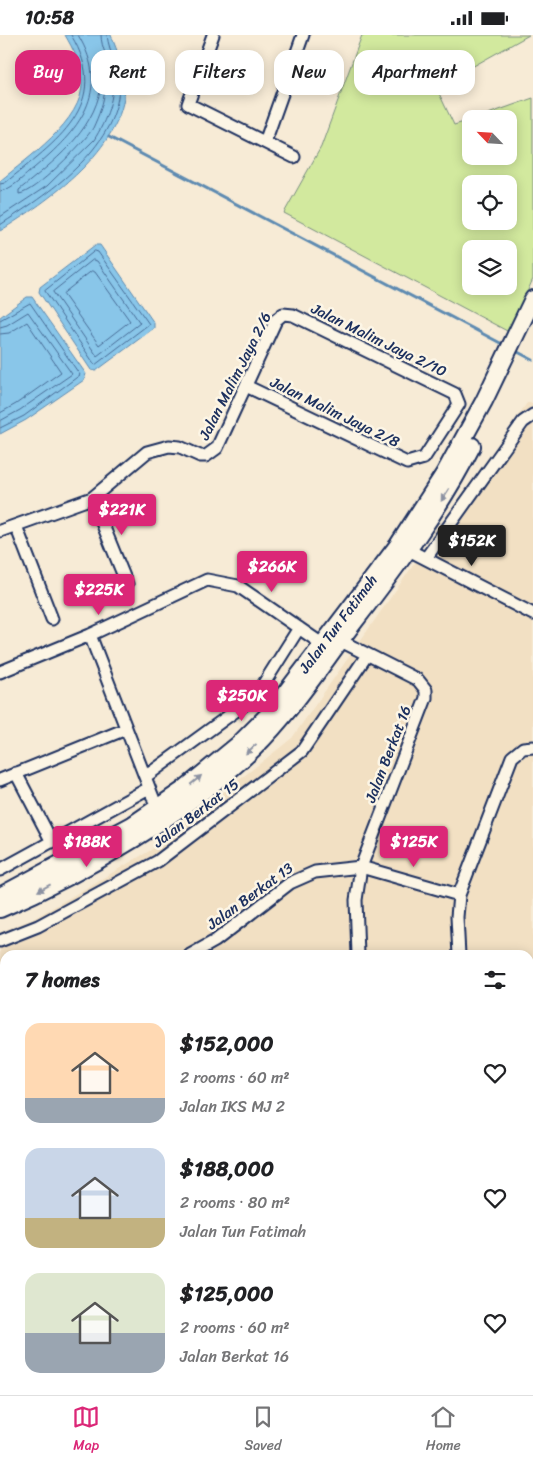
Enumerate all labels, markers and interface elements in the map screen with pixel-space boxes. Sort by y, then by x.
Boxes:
text: 10:58 [25,1,74,34]
chip: Buy [15,50,81,95]
chip: Rent [91,50,165,95]
chip: Filters [175,50,264,95]
chip: New [274,50,344,95]
chip: Apartment [354,50,475,95]
north arrow [462,110,518,165]
map controls [462,110,517,295]
button: locate [462,175,517,230]
button: layers [462,240,517,295]
street label: Jalan Malim Jaya 2/10 [306,295,451,384]
street label: Jalan Malim Jaya 2/6 [191,307,279,446]
street label: Jalan Malim Jaya 2/8 [265,369,404,455]
one-way arrow [440,488,449,502]
pin: $221K [87,493,157,536]
text: $221K [99,495,145,524]
pin: $152K [437,525,507,567]
text: $152K [449,526,495,555]
pin: $266K [237,551,307,593]
text: $266K [248,552,296,581]
street label: Jalan Tun Fatimah [291,569,384,680]
pin: $225K [64,573,134,616]
text: $225K [75,575,123,604]
pin: $250K [207,679,277,722]
text: $250K [217,681,267,710]
street label: Jalan Berkat 16 [357,702,418,807]
one-way arrow [246,743,258,755]
street label: Jalan Berkat 15 [146,772,245,855]
one-way arrow [190,775,202,786]
pin: $188K [52,825,122,868]
pin: $125K [379,825,449,868]
text: $188K [64,827,110,856]
text: $125K [391,827,437,856]
street label: Jalan Berkat 13 [200,856,299,937]
one-way arrow [37,884,51,892]
text: 7 homes [25,961,100,999]
icon: filters [481,966,509,994]
text: $152,000 [180,1025,274,1063]
icon: home [65,1043,125,1103]
icon: heart [481,1059,509,1087]
text: 2 rooms · 60 m² [180,1063,290,1092]
text: Jalan IKS MJ 2 [180,1092,285,1121]
text: $188,000 [180,1150,274,1188]
icon: home [65,1168,125,1228]
icon: heart [481,1184,509,1212]
text: 2 rooms · 80 m² [180,1188,290,1217]
text: Jalan Tun Fatimah [180,1217,306,1246]
text: $125,000 [180,1275,274,1313]
icon: home [65,1293,125,1353]
icon: heart [481,1309,509,1337]
text: 2 rooms · 60 m² [180,1313,290,1342]
text: Jalan Berkat 16 [180,1342,289,1371]
tab: Map [72,1403,100,1458]
tab: Saved [245,1403,281,1458]
tab: Home [426,1403,461,1458]

